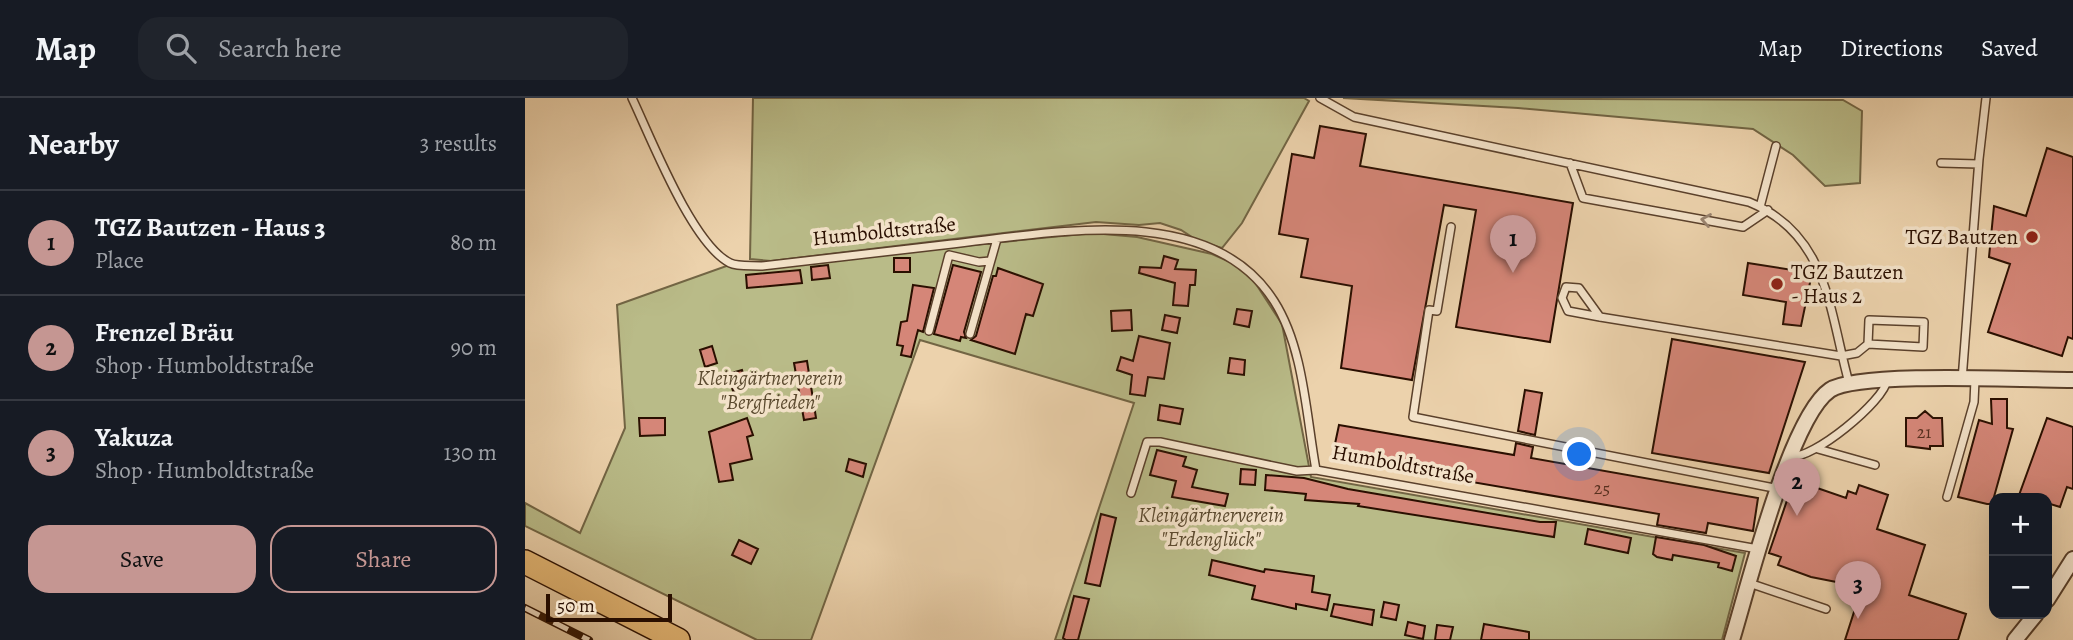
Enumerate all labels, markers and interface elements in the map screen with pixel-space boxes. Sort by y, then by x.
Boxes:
search box [138,17,628,80]
text: Map [35,26,96,71]
icon: search [162,29,200,67]
text: Search here [218,31,342,66]
text: Map [1758,32,1802,64]
text: Directions [1840,32,1943,64]
text: Saved [1981,32,2038,64]
text: Nearby [28,124,119,164]
text: 3 results [420,128,497,159]
text: TGZ Bautzen - Haus 3 [95,210,326,245]
street label: Humboldtstraße [811,210,957,252]
one-way arrow [1700,214,1712,229]
pin: 1 [1490,215,1536,273]
place label: TGZ Bautzen [1906,223,2018,251]
text: 1 [47,227,55,258]
text: 80 m [450,227,497,258]
marker: TGZ Bautzen [2024,229,2040,245]
text: Place [95,245,144,276]
place label: TGZ Bautzen - Haus 2 [1791,258,1904,310]
marker: TGZ Bautzen - Haus 2 [1769,276,1785,292]
text: Frenzel Bräu [95,315,234,350]
text: 2 [45,332,57,363]
text: 90 m [451,332,497,363]
text: Shop · Humboldtstraße [95,350,314,381]
park label: Kleingärtnerverein "Bergfrieden" [697,364,843,416]
text: Yakuza [95,420,173,455]
house number: 21 [1917,420,1931,444]
text: 3 [46,437,56,468]
text: 130 m [444,437,497,468]
your location [1562,437,1596,471]
street label: Humboldtstraße [1330,438,1476,490]
text: Shop · Humboldtstraße [95,455,314,486]
pin: 2 [1774,458,1820,516]
house number: 25 [1594,476,1610,500]
map controls [1989,493,2052,619]
button: + [1989,493,2052,556]
park label: Kleingärtnerverein "Erdenglück" [1138,501,1284,553]
button: Save [28,525,256,593]
button: Share [270,525,497,593]
button: − [1989,556,2052,619]
pin: 3 [1835,561,1881,619]
scale bar [546,591,672,623]
text: 50 m [557,593,595,619]

